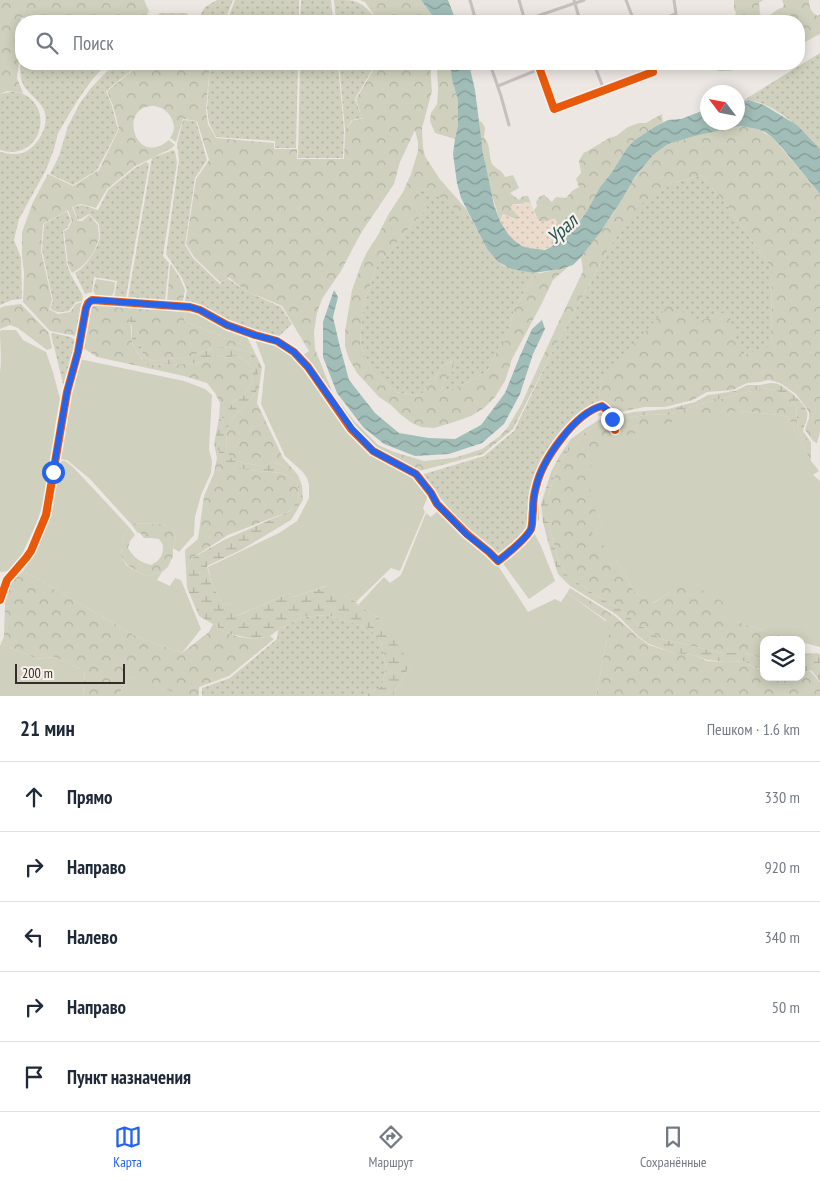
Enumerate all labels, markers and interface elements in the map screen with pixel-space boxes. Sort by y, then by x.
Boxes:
search box [15,15,805,70]
icon: search [33,29,61,57]
text: Поиск [73,31,114,55]
north arrow [700,85,745,130]
water label: Урал [541,207,584,250]
route end [601,408,624,431]
route start [42,461,65,484]
map controls [760,636,805,681]
button: layers [760,636,805,681]
scale bar [15,661,125,684]
text: 200 m [22,664,53,682]
text: 21 мин [20,715,75,742]
text: Пешком · 1.6 km [707,719,800,739]
icon: ahead [20,783,48,811]
text: Прямо [67,785,112,809]
text: 330 m [765,787,800,807]
icon: right [20,853,48,881]
text: Направо [67,855,126,879]
text: 920 m [765,857,800,877]
icon: left [20,923,48,951]
text: Налево [67,925,118,949]
text: 340 m [765,927,800,947]
icon: right [20,993,48,1021]
text: Направо [67,995,126,1019]
text: 50 m [772,997,800,1017]
icon: arrive [20,1063,48,1091]
text: Пункт назначения [67,1065,191,1089]
tab: Карта [113,1123,142,1171]
tab: Маршрут [369,1123,413,1171]
tab: Сохранённые [640,1123,707,1171]

